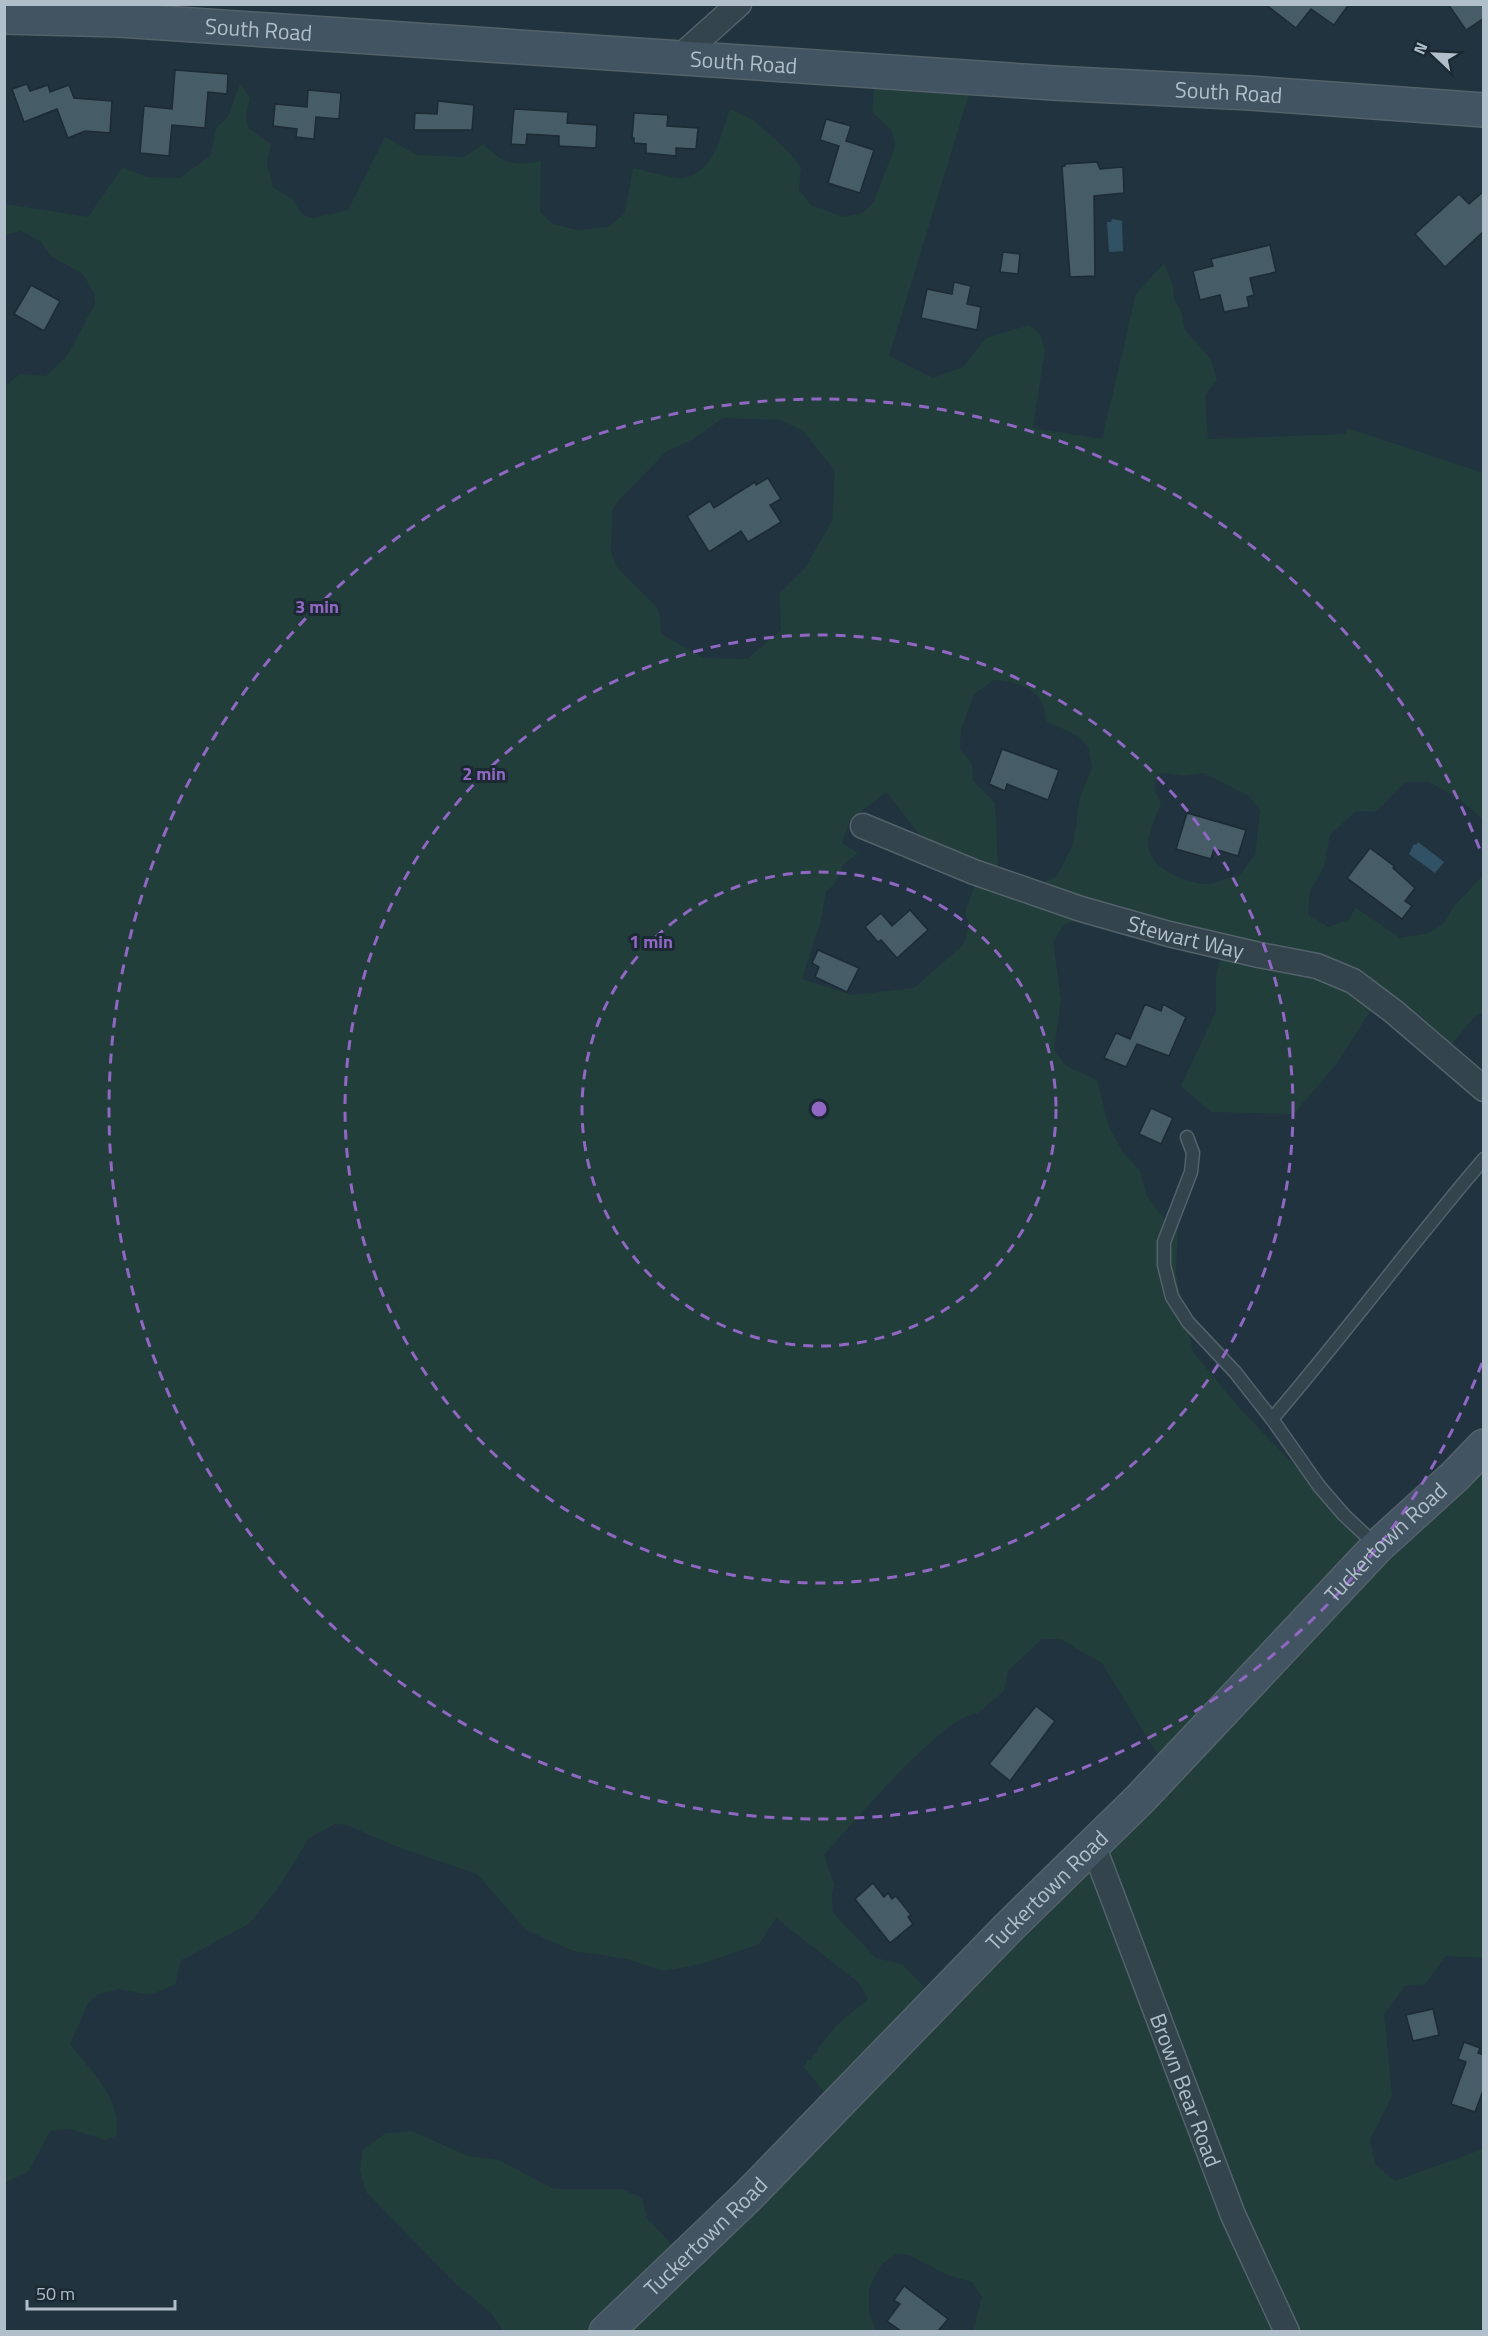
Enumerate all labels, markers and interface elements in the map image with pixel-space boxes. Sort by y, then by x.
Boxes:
street label: South Road [204,9,313,50]
north arrow [1404,24,1464,84]
text: N [1407,38,1433,58]
street label: South Road [689,42,798,83]
street label: South Road [1174,72,1283,112]
text: 3 min [295,593,339,620]
text: 2 min [462,760,506,787]
street label: Stewart Way [1124,906,1248,968]
text: 1 min [629,928,673,955]
centre of rings [809,1099,829,1119]
street label: Tuckertown Road [1316,1474,1455,1610]
street label: Tuckertown Road [978,1822,1116,1959]
street label: Brown Bear Road [1141,2008,1230,2172]
street label: Tuckertown Road [636,2169,775,2304]
scale bar [27,2273,176,2311]
text: 50 m [36,2280,75,2307]

